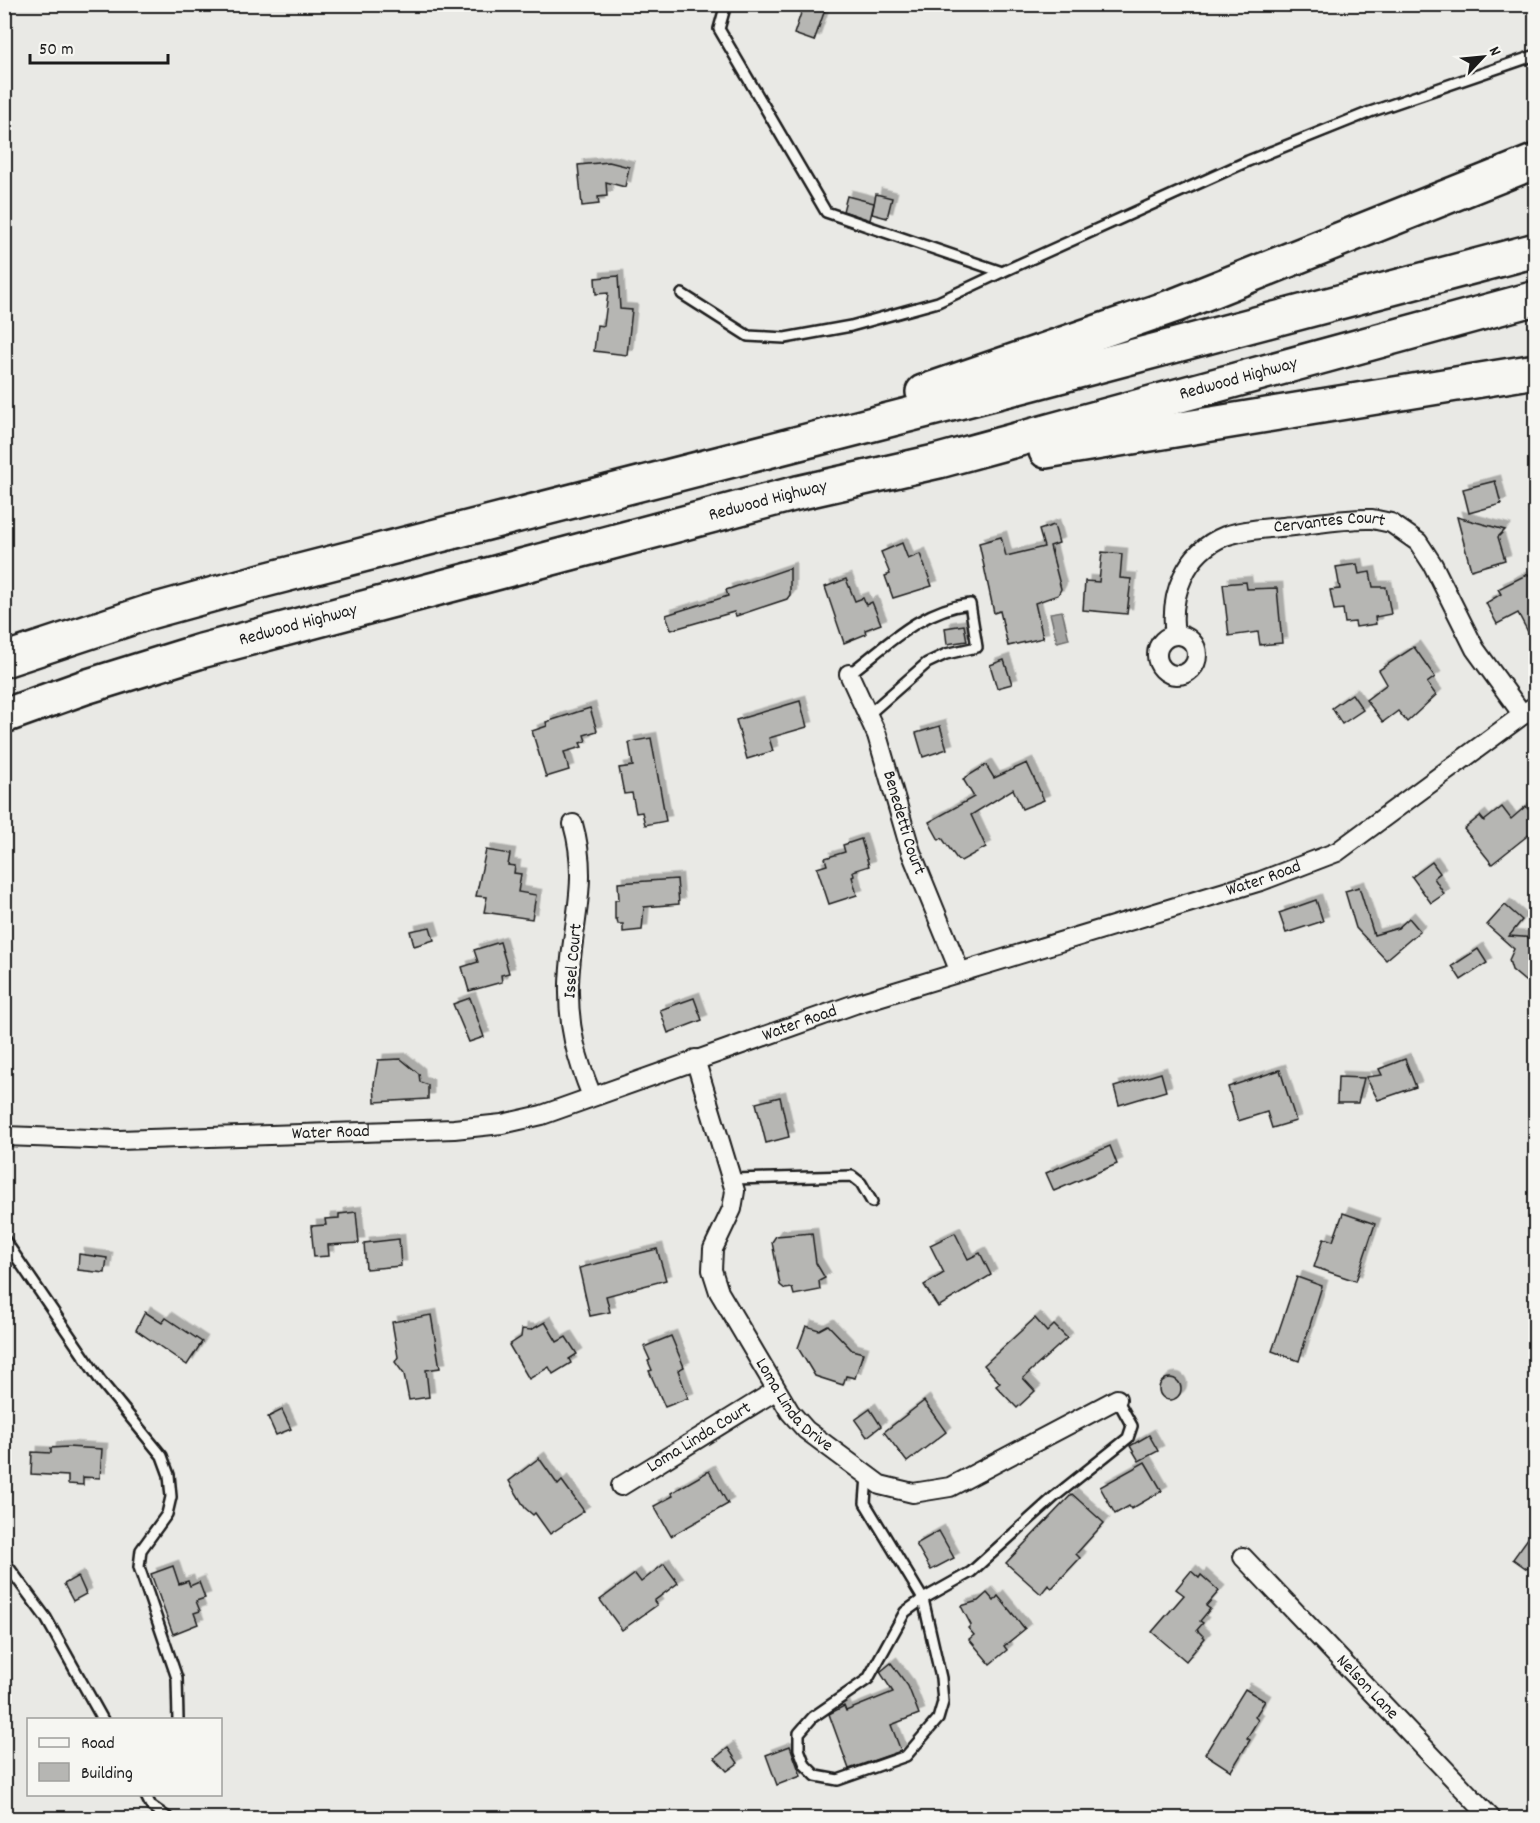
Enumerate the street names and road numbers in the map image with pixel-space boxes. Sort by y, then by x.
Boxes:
street label: Redwood Highway [1177,351,1301,407]
street label: Redwood Highway [706,474,830,528]
street label: Cervantes Court [1273,506,1388,540]
street label: Redwood Highway [236,597,361,653]
street label: Benedetti Court [876,768,932,879]
street label: Water Road [1223,854,1305,903]
street label: Issel Court [558,922,590,999]
street label: Water Road [759,999,841,1048]
street label: Water Road [291,1119,370,1147]
street label: Loma Linda Drive [748,1354,838,1458]
street label: Loma Linda Court [642,1396,757,1479]
street label: Nelson Lane [1330,1649,1404,1726]

